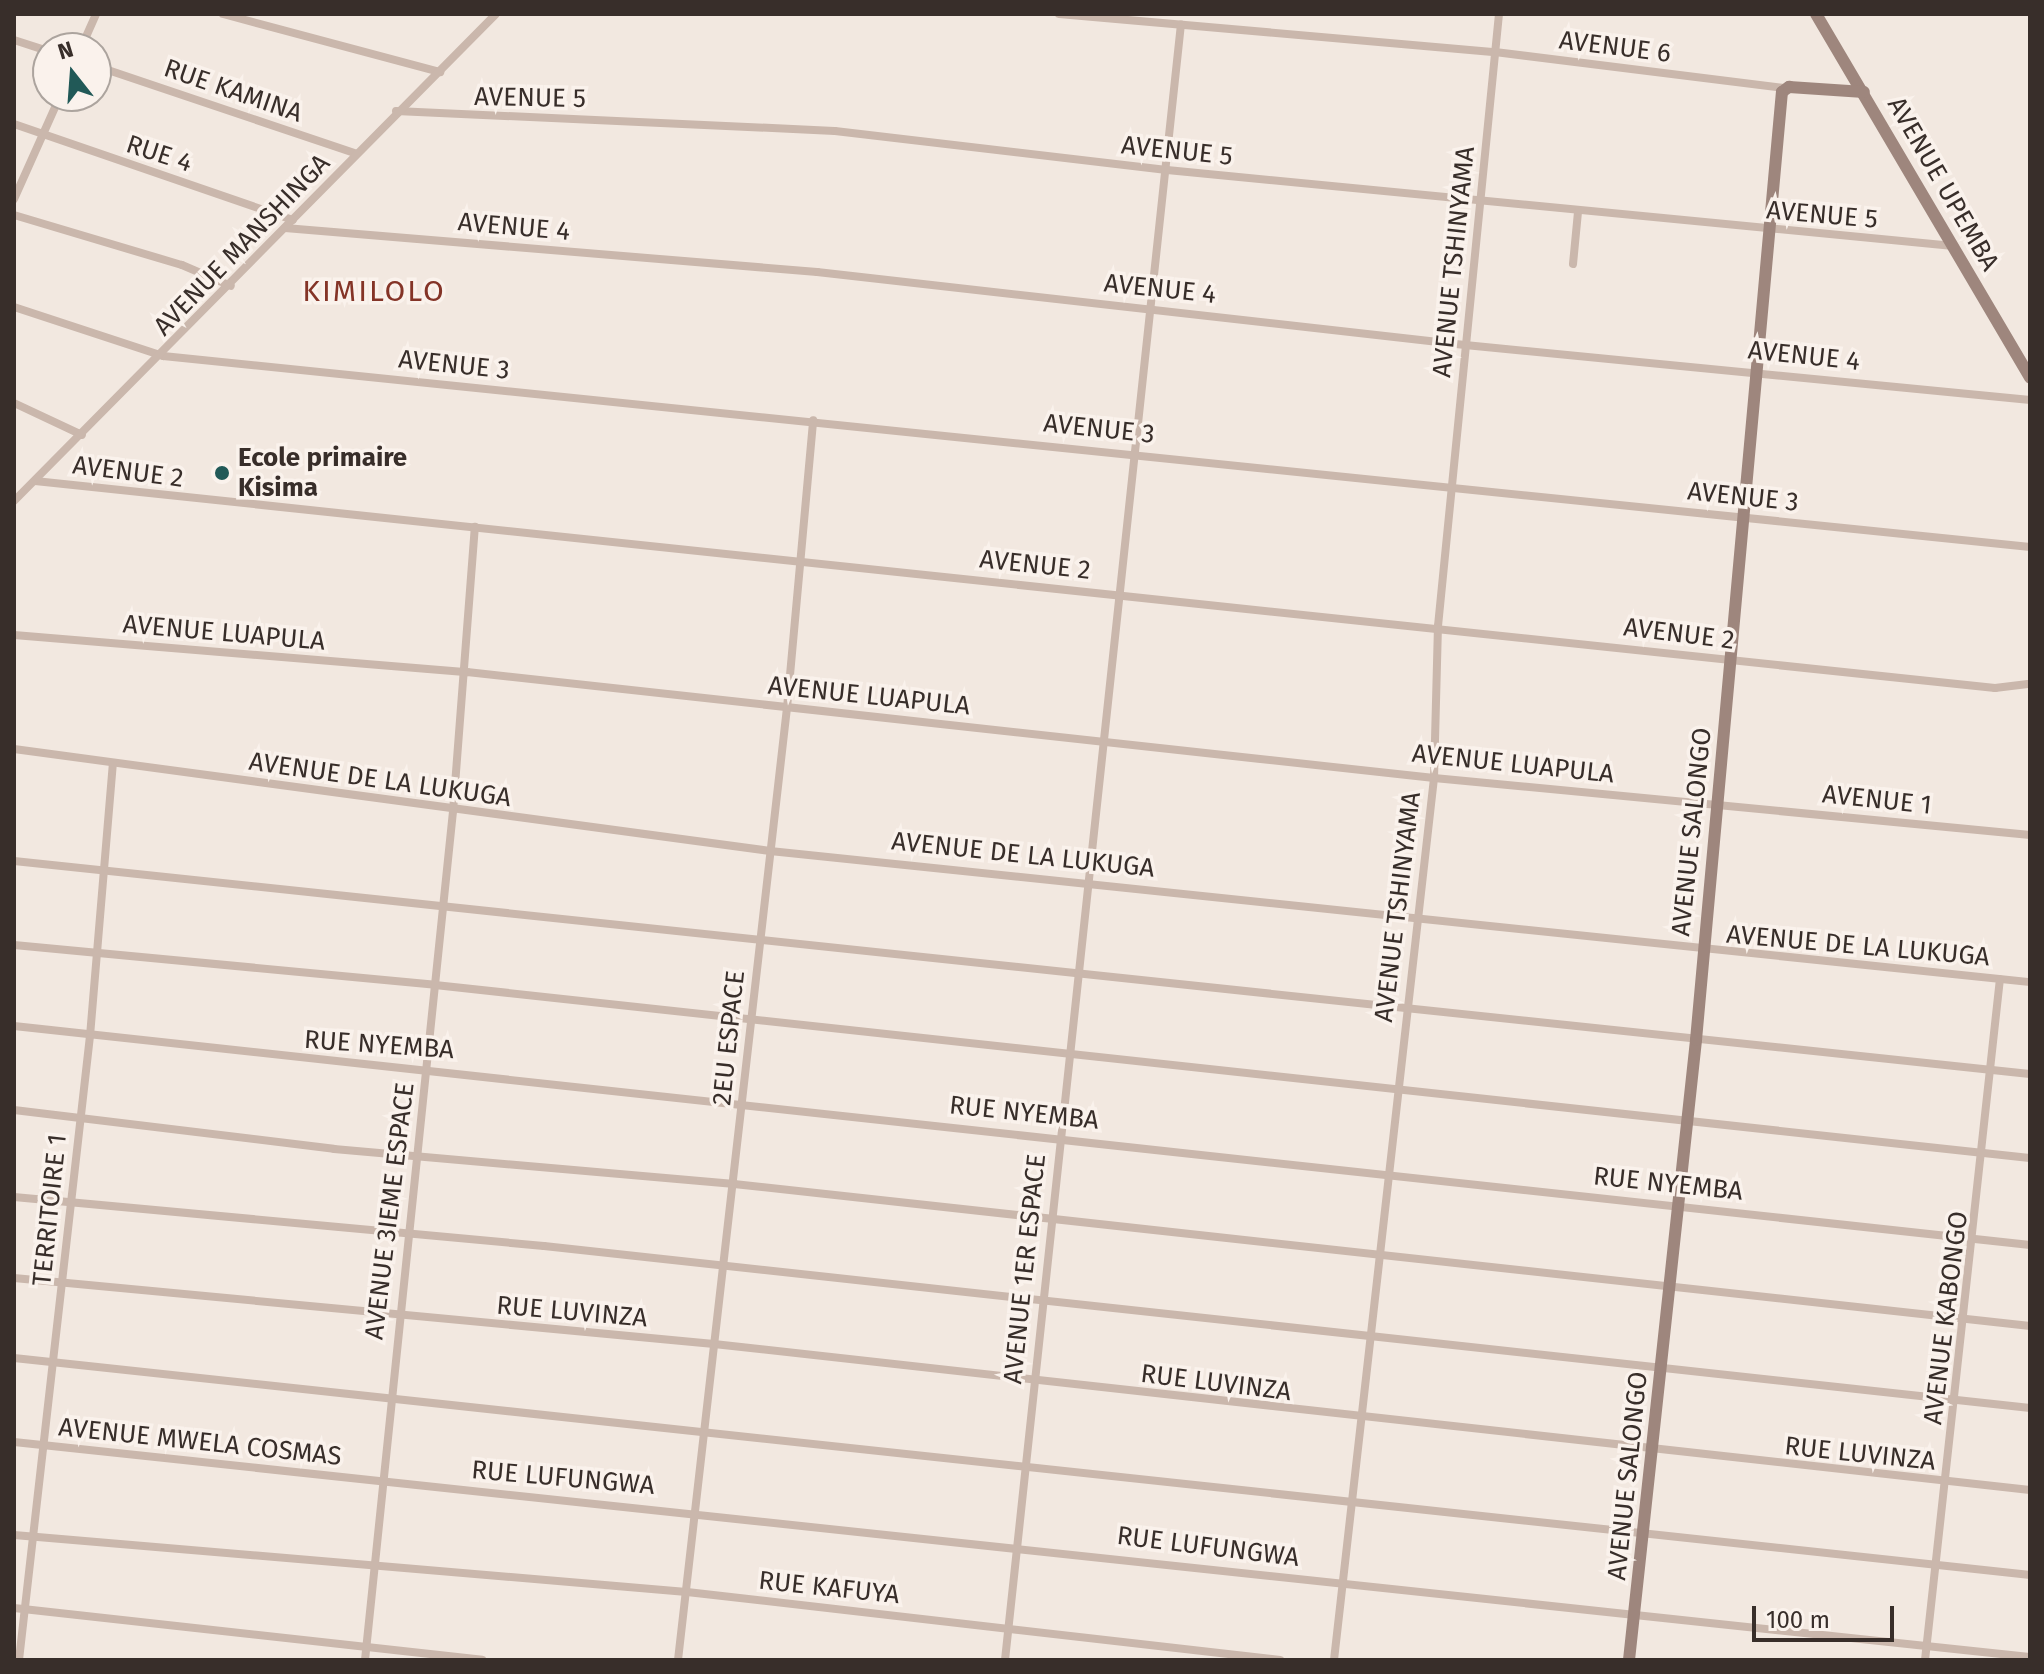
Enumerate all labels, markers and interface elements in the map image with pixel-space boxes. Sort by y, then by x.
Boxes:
street label: AVENUE 6 [1557,25,1673,69]
north arrow [32,32,112,112]
text: N [54,35,76,66]
street label: RUE KAMINA [160,53,306,129]
street label: AVENUE 5 [474,81,586,115]
street label: AVENUE UPEMBA [1881,91,2005,277]
street label: RUE 4 [122,129,196,179]
street label: AVENUE 5 [1120,130,1234,172]
street label: AVENUE TSHINYAMA [1426,145,1482,379]
street label: AVENUE MANSHINGA [147,148,337,342]
street label: AVENUE 5 [1765,195,1879,235]
street label: AVENUE 4 [457,207,571,247]
street label: AVENUE 4 [1102,268,1218,310]
district label: KIMILOLO [302,273,446,309]
street label: AVENUE 4 [1746,335,1862,377]
street label: AVENUE 3 [397,344,511,386]
street label: AVENUE 3 [1042,408,1156,450]
place label: Ecole primaire Kisima [238,442,407,504]
street label: AVENUE 2 [71,450,185,494]
marker: Ecole primaire Kisima [213,464,231,482]
street label: AVENUE 3 [1686,476,1800,518]
street label: AVENUE 2 [978,544,1092,586]
street label: AVENUE LUAPULA [122,609,326,657]
street label: AVENUE 2 [1622,612,1736,656]
street label: AVENUE LUAPULA [766,670,972,722]
street label: AVENUE SALONGO [1666,726,1718,938]
street label: AVENUE LUAPULA [1410,738,1616,790]
street label: AVENUE DE LA LUKUGA [247,746,513,814]
street label: AVENUE 1 [1821,779,1933,821]
street label: AVENUE TSHINYAMA [1368,790,1428,1024]
street label: AVENUE DE LA LUKUGA [890,826,1156,884]
street label: AVENUE DE LA LUKUGA [1725,919,1991,973]
street label: 2EU ESPACE [706,969,752,1107]
street label: RUE NYEMBA [303,1024,455,1066]
street label: AVENUE 3IEME ESPACE [359,1081,421,1341]
street label: RUE NYEMBA [948,1090,1100,1136]
street label: TERRITOIRE 1 [27,1133,73,1287]
street label: AVENUE 1ER ESPACE [997,1153,1053,1385]
street label: RUE NYEMBA [1592,1161,1744,1207]
street label: AVENUE KABONGO [1917,1209,1975,1427]
street label: RUE LUVINZA [495,1290,649,1334]
street label: RUE LUVINZA [1139,1358,1293,1408]
street label: AVENUE SALONGO [1602,1370,1654,1582]
street label: AVENUE MWELA COSMAS [57,1412,343,1472]
street label: RUE LUVINZA [1783,1431,1937,1477]
street label: RUE LUFUNGWA [470,1454,656,1502]
street label: RUE LUFUNGWA [1115,1520,1301,1574]
street label: RUE KAFUYA [757,1565,901,1611]
scale bar [1756,1590,1898,1640]
text: 100 m [1766,1606,1830,1634]

